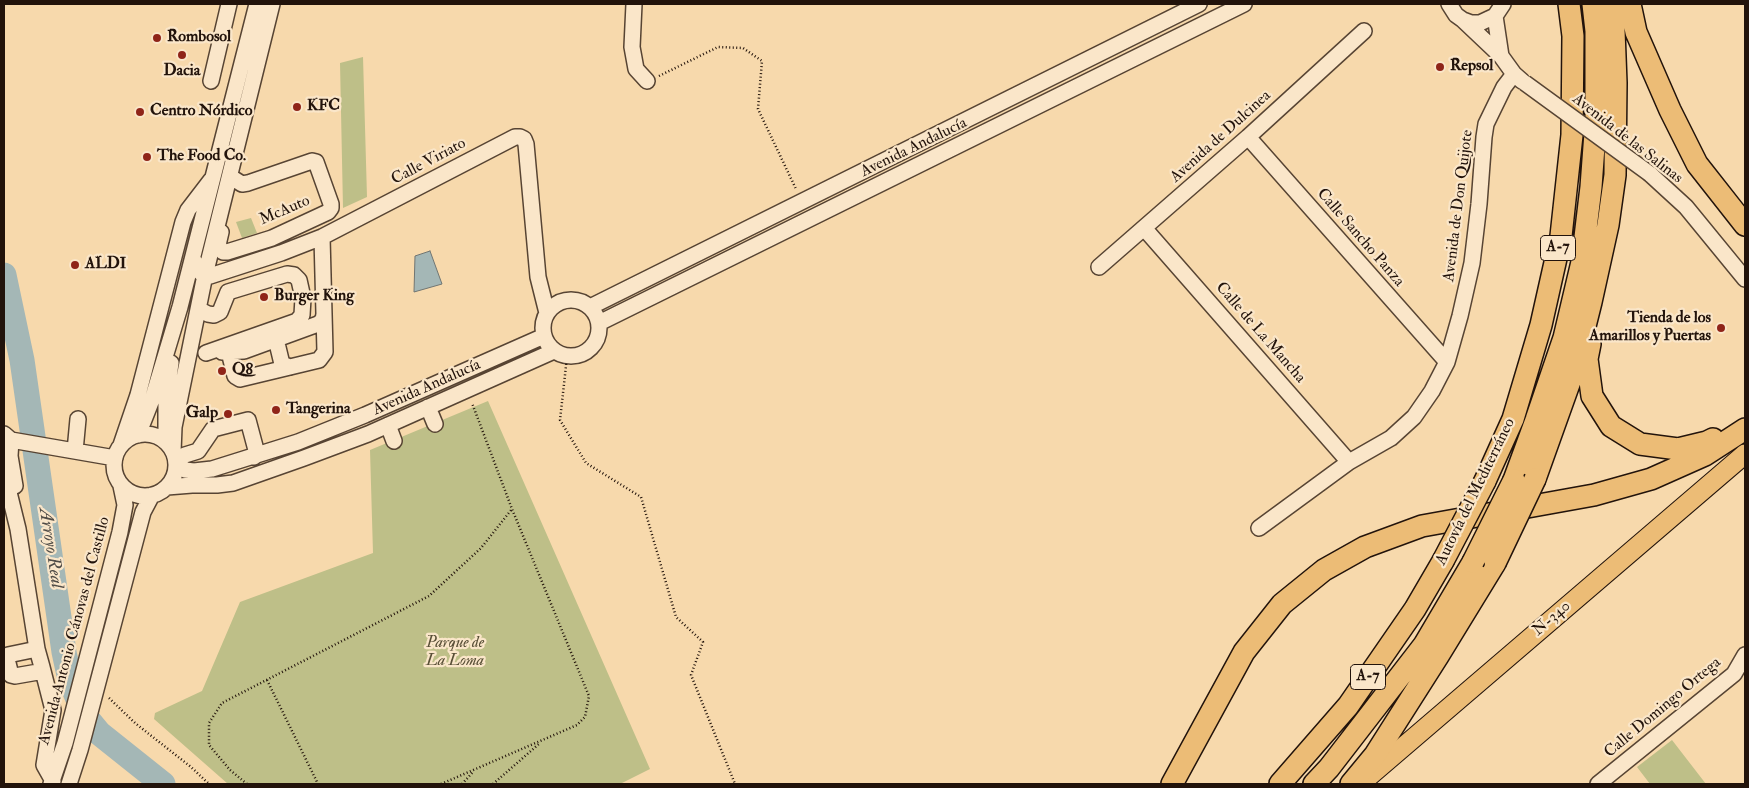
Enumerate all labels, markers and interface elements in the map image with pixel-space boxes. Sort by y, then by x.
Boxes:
place label: Rombosol [167,28,231,48]
marker: Rombosol [151,32,163,44]
marker: Dacia [176,49,188,61]
place label: Repsol [1450,57,1493,77]
marker: Repsol [1434,61,1446,73]
place label: Dacia [164,62,200,82]
street label: Avenida de Dulcinea [1167,87,1275,187]
street label: Avenida de las Salinas [1568,90,1686,188]
place label: KFC [307,97,340,117]
marker: KFC [291,101,303,113]
place label: Centro Nórdico [150,102,252,122]
marker: Centro Nórdico [134,106,146,118]
street label: Avenida Andalucía [858,114,970,182]
street label: Avenida de Don Quijote [1440,129,1478,283]
street label: Calle Viriato [388,134,470,190]
place label: The Food Co. [157,147,246,167]
marker: The Food Co. [141,151,153,163]
street label: Calle Sancho Panza [1312,185,1408,291]
street label: McAuto [257,192,313,230]
road number: A-7 [1540,236,1576,260]
place label: ALDI [85,255,126,275]
marker: ALDI [69,259,81,271]
street label: Calle de La Mancha [1211,279,1309,387]
place label: Burger King [274,287,354,307]
marker: Burger King [258,291,270,303]
place label: Tienda de los Amarillos y Puertas [1589,309,1711,347]
marker: Tienda de los Amarillos y Puertas [1715,322,1727,334]
street label: Avenida Andalucía [370,356,484,420]
place label: Q8 [232,361,253,381]
marker: Q8 [216,365,228,377]
place label: Tangerina [286,400,351,420]
place label: Galp [186,404,218,424]
marker: Tangerina [270,404,282,416]
marker: Galp [222,408,234,420]
street label: Autovía del Mediterráneo [1432,415,1520,569]
water label: Arroyo Real [33,506,67,590]
street label: Avenida Antonio Cánovas del Castillo [35,515,115,747]
street label: N-340 [1529,597,1575,641]
park label: Parque de La Loma [426,634,484,672]
street label: Calle Domingo Ortega [1601,654,1725,762]
road number: A-7 [1350,664,1386,690]

